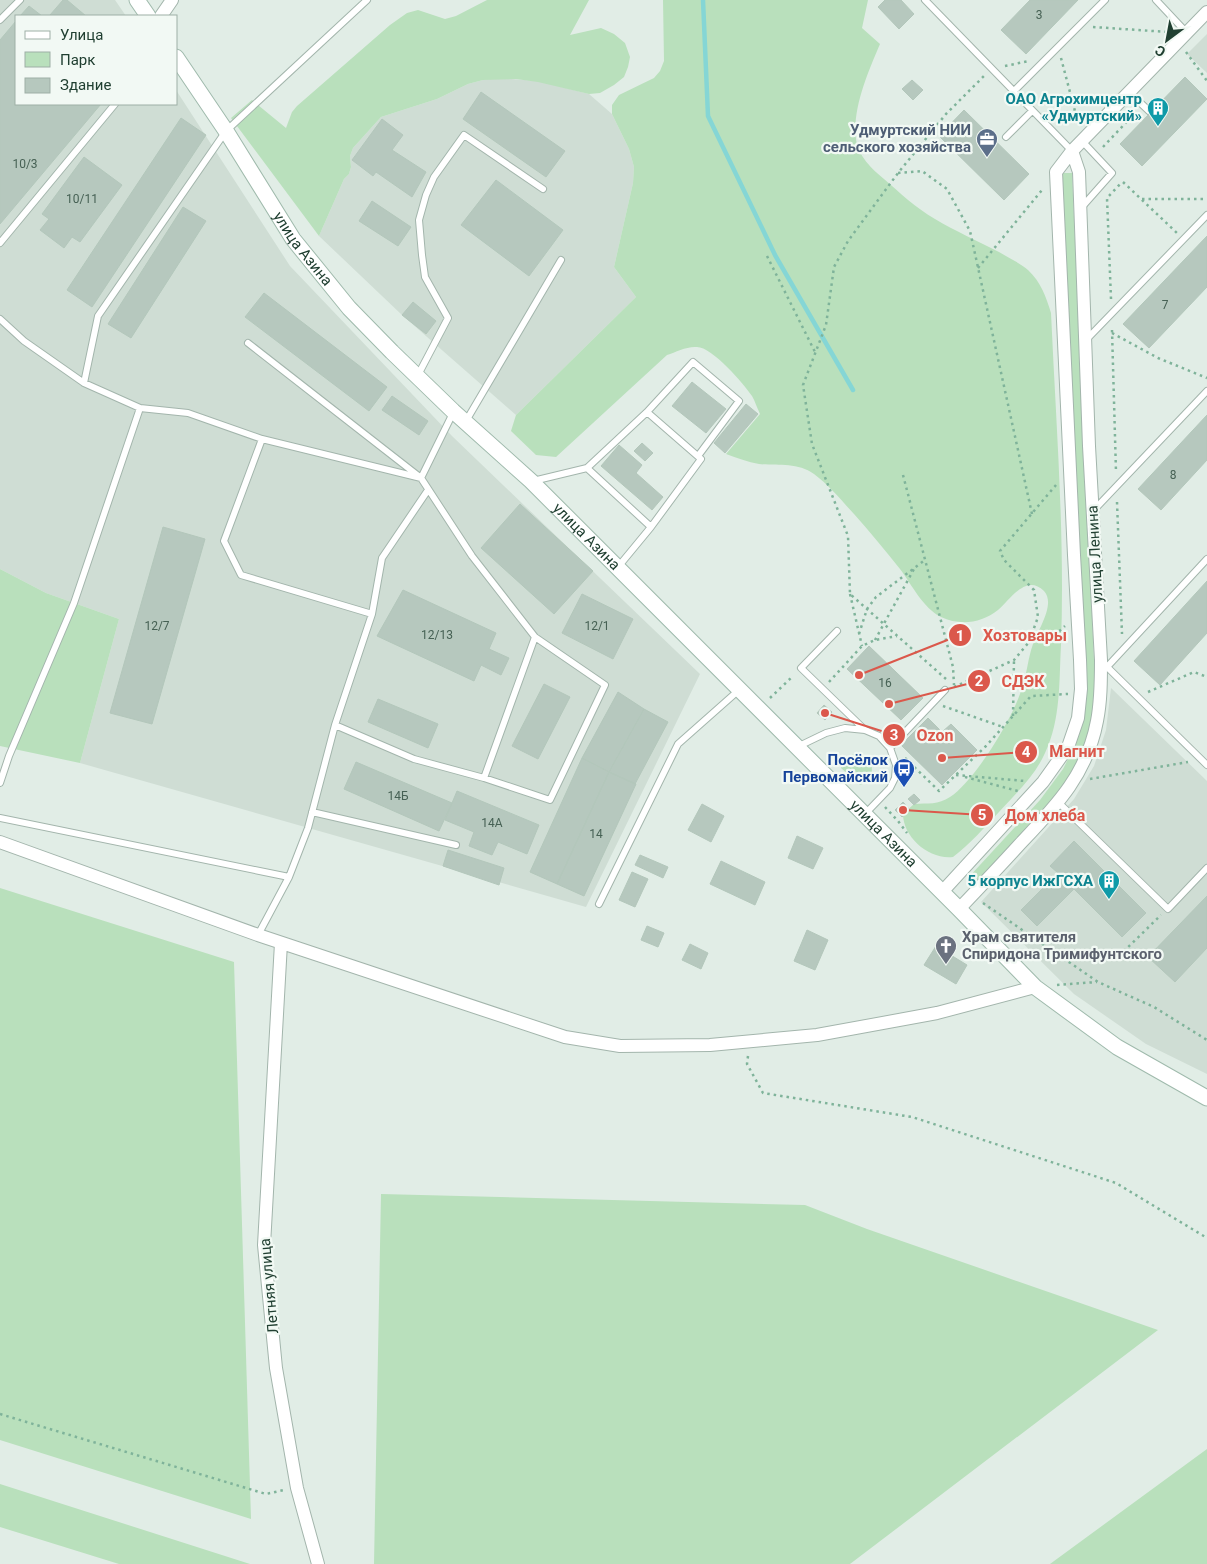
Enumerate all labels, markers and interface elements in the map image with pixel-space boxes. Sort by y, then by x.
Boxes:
house number: 3 [1036,8,1042,22]
legend [15,15,178,105]
north arrow [1142,15,1192,65]
text: Улица [60,26,103,44]
text: С [1152,42,1168,60]
text: Парк [60,51,95,69]
text: Здание [60,76,111,94]
place label: ОАО Агрохимцентр «Удмуртский» [1006,90,1142,125]
building icon: ОАО Агрохимцентр «Удмуртский» [1146,96,1170,127]
place label: Удмуртский НИИ сельского хозяйства [823,121,971,156]
office icon: Удмуртский НИИ сельского хозяйства [975,127,999,158]
house number: 10/3 [12,157,38,171]
house number: 10/11 [66,192,98,206]
street label: улица Азина [269,208,336,289]
house number: 7 [1162,298,1169,312]
house number: 8 [1170,468,1177,482]
street label: улица Азина [549,499,624,574]
street label: улица Ленина [1083,505,1107,603]
house number: 12/7 [144,619,170,633]
house number: 12/1 [584,619,610,633]
callout: Хозтовары [948,620,1077,651]
text: Хозтовары [983,626,1067,645]
text: 1 [956,627,964,645]
house number: 12/13 [421,628,453,642]
callout: СДЭК [966,666,1054,697]
text: 2 [975,672,984,690]
text: СДЭК [1001,672,1045,691]
house number: 16 [878,676,892,690]
callout: Ozon [882,719,964,750]
text: 3 [890,726,898,744]
text: Ozon [916,726,954,745]
callout: Магнит [1014,736,1114,767]
text: Магнит [1049,742,1105,761]
text: 4 [1022,743,1031,761]
place label: Посёлок Первомайский [783,751,889,786]
bus stop icon: Посёлок Первомайский [892,757,916,788]
house number: 14Б [387,789,409,803]
street label: улица Азина [846,796,921,871]
callout: Дом хлеба [969,800,1095,831]
text: 5 [978,806,986,824]
text: Дом хлеба [1005,806,1086,825]
house number: 14А [481,816,503,830]
house number: 14 [589,827,603,841]
building icon: 5 корпус ИжГСХА [1097,869,1121,900]
place label: 5 корпус ИжГСХА [968,872,1094,890]
place label: Храм святителя Спиридона Тримифунтского [962,928,1162,963]
church icon: Храм святителя Спиридона Тримифунтского [934,934,958,965]
street label: Летняя улица [256,1238,282,1334]

